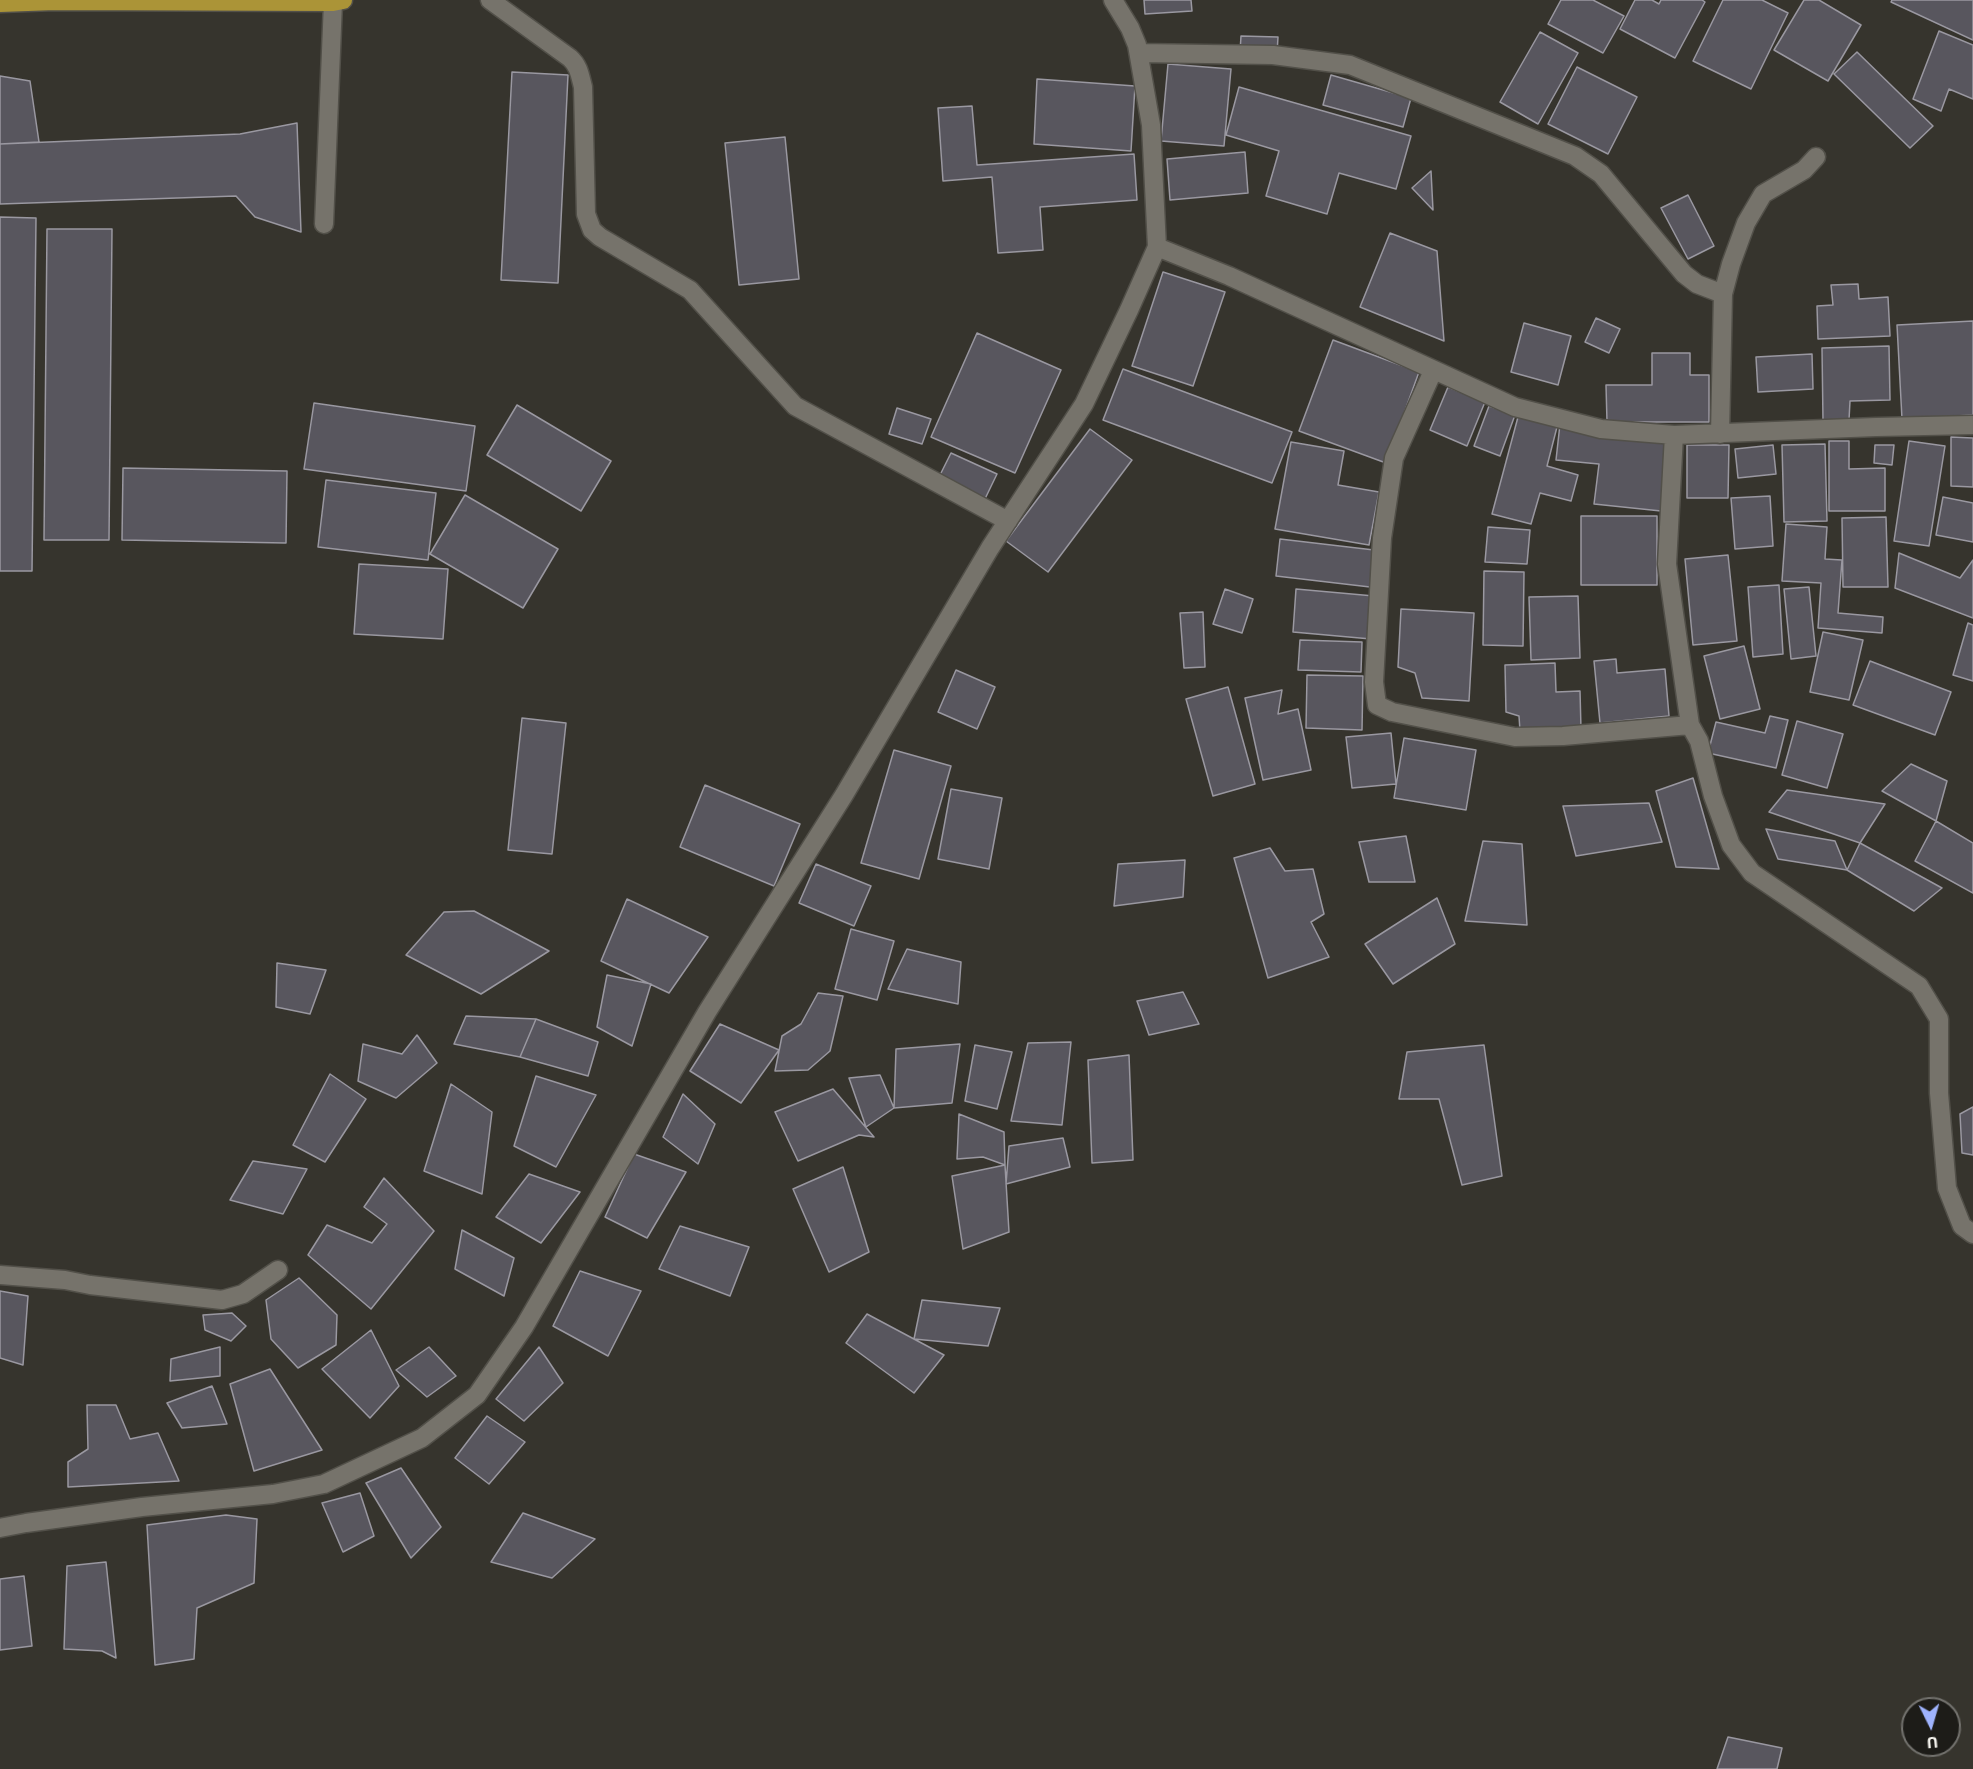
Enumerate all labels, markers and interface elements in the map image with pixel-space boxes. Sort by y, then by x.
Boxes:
north arrow [1901,1697,1961,1757]
text: U [1926,1733,1939,1753]

